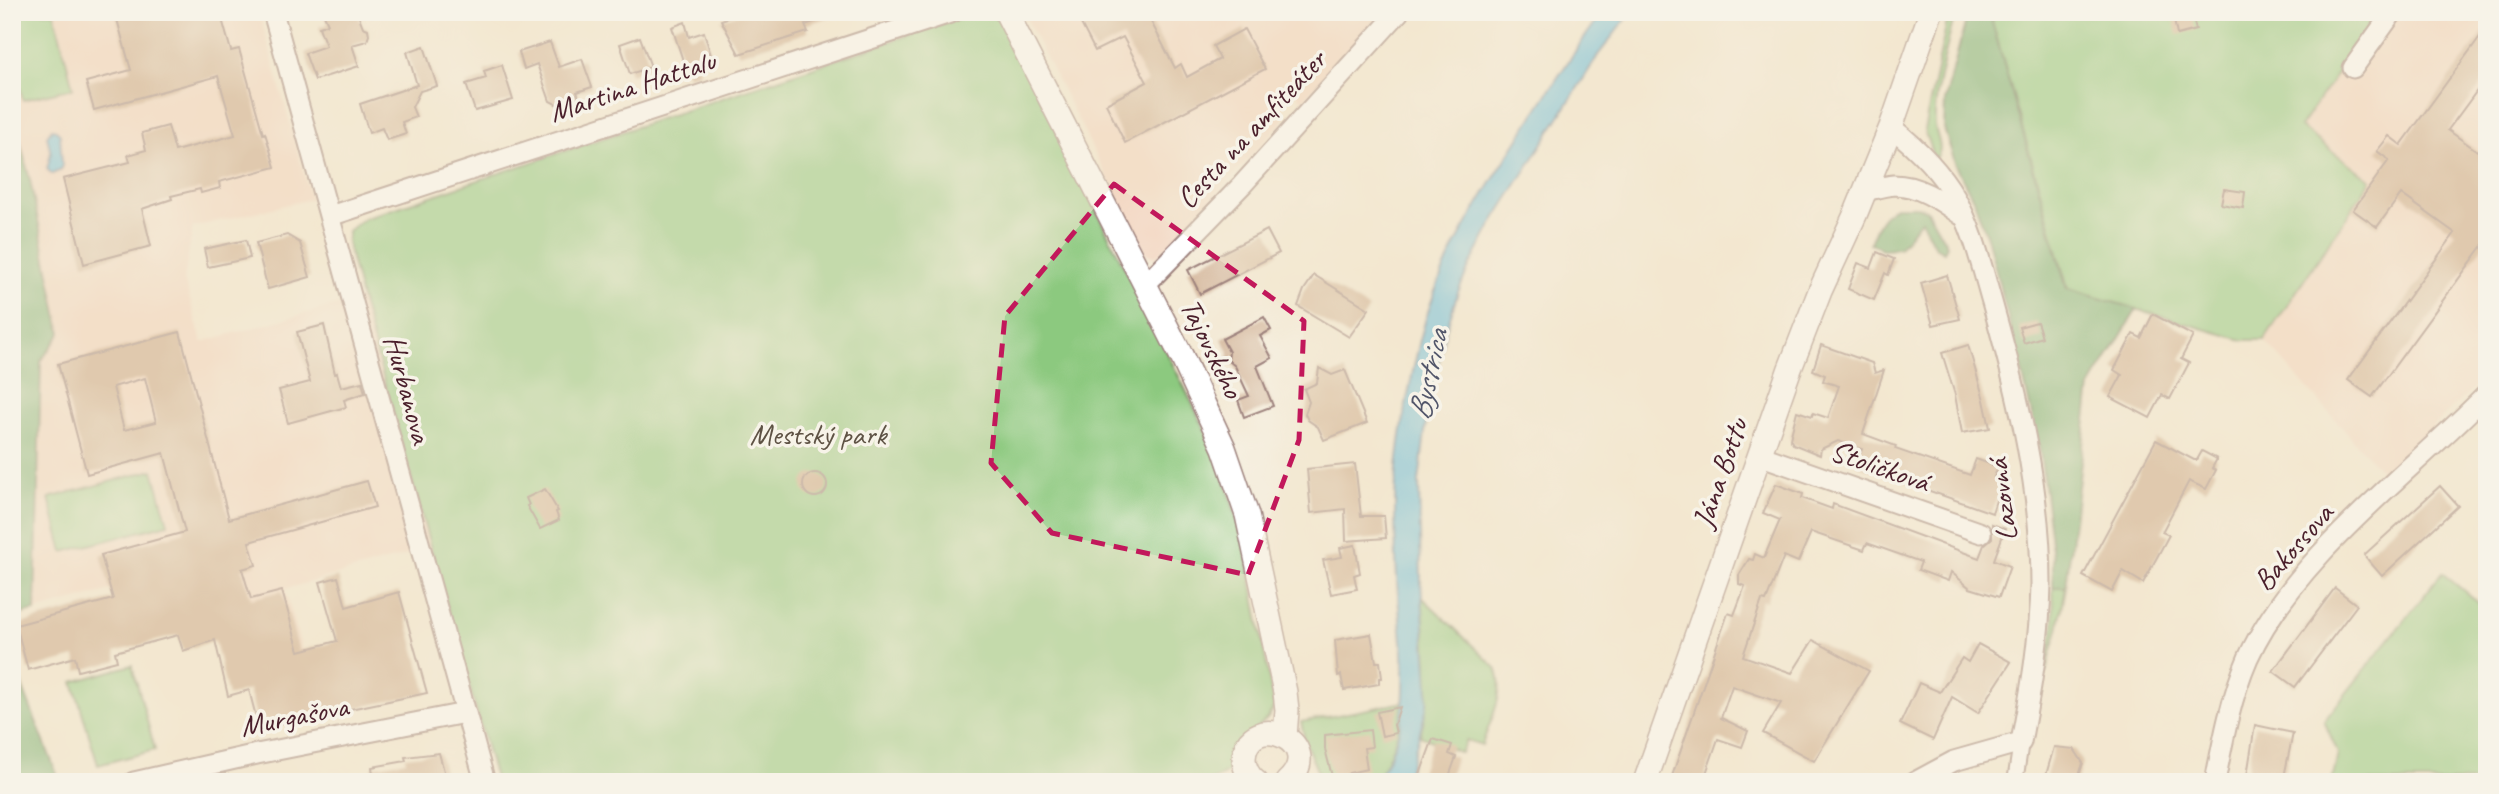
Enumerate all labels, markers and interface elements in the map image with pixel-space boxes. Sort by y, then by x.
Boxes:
street label: Cesta na amfiteáter [1168,40,1336,216]
street label: Martina Hattalu [544,41,722,131]
street label: Tajovského [1172,292,1253,405]
water label: Bystrica [1399,323,1458,424]
street label: Hurbanova [375,331,441,449]
street label: Jána Bottu [1683,411,1757,535]
park label: Mestský park [750,415,888,453]
street label: Stoličková [1826,431,1937,501]
street label: Lazovná [1978,454,2026,543]
street label: Bakossova [2245,494,2343,599]
street label: Murgašova [237,687,353,745]

